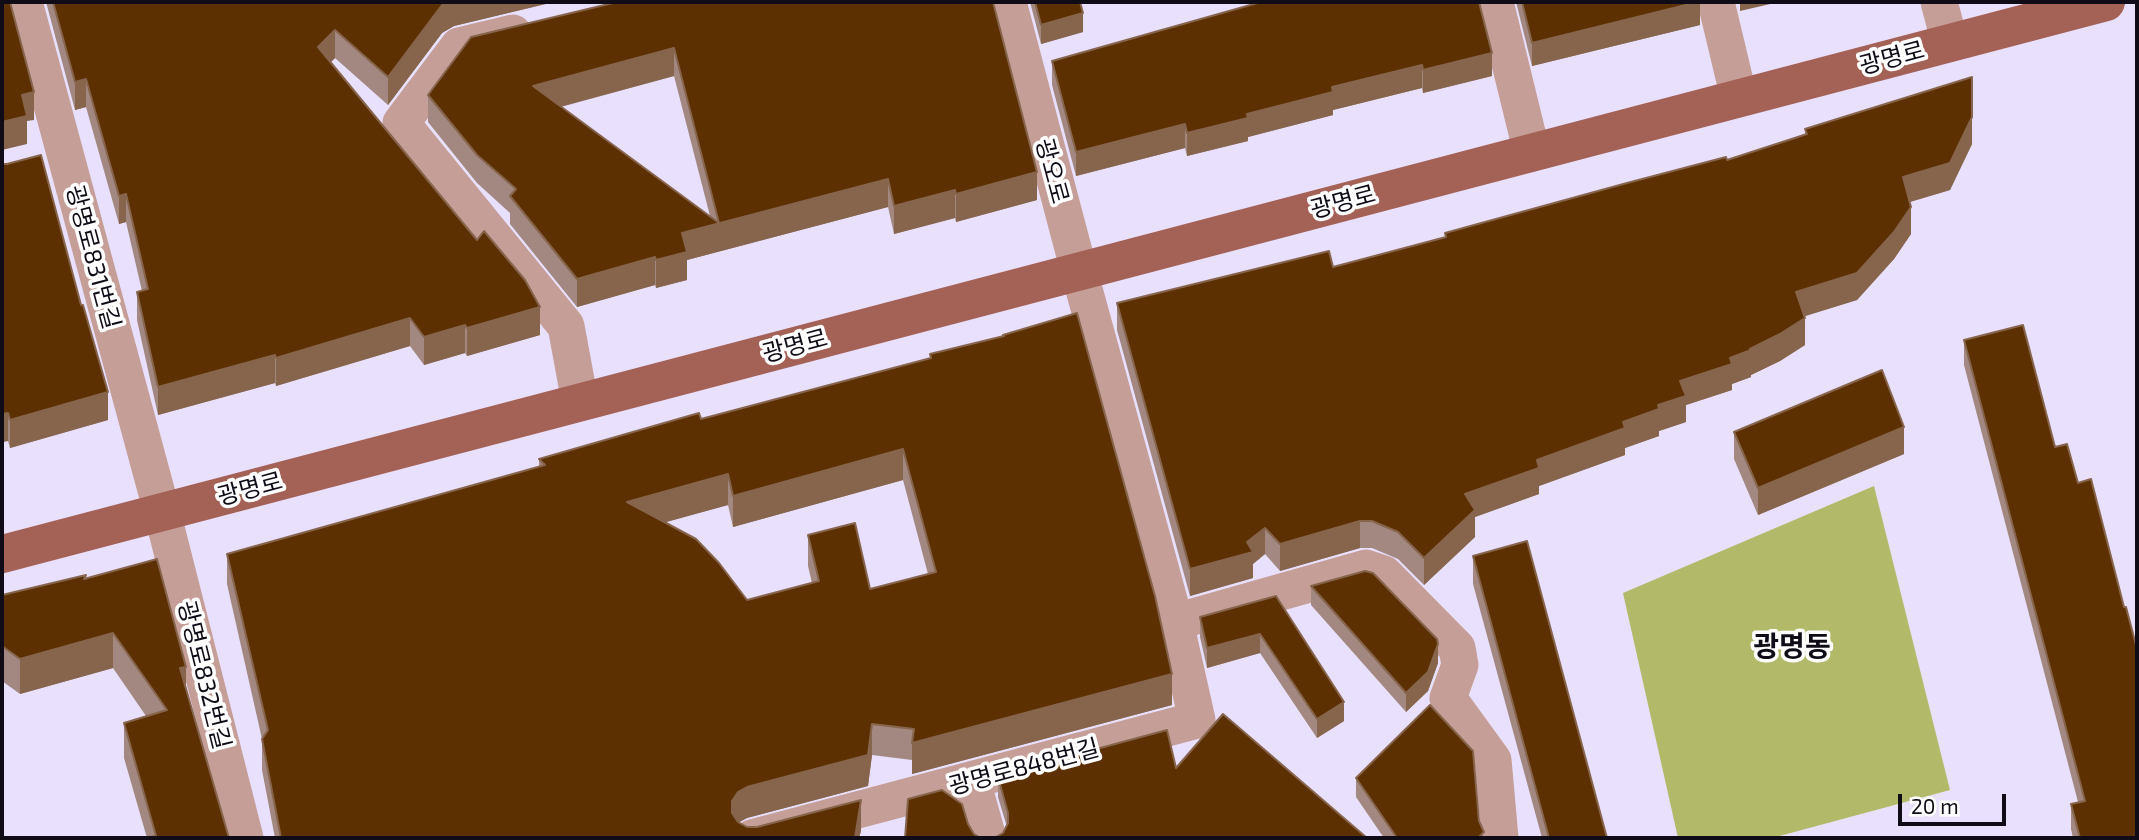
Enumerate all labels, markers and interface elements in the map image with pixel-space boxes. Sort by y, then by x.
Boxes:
street label: 광명로 [1856,36,1928,80]
street label: 광오로 [1030,135,1074,207]
street label: 광명로 [1307,180,1379,224]
street label: 광명로831번길 [60,182,126,332]
street label: 광명로 [759,324,831,368]
street label: 광명로 [214,467,286,511]
street label: 광명로832번길 [172,598,236,752]
district label: 광명동 [1753,630,1831,664]
street label: 광명로848번길 [946,733,1102,801]
scale bar [1901,780,2010,824]
text: 20 m [1911,793,1959,818]

